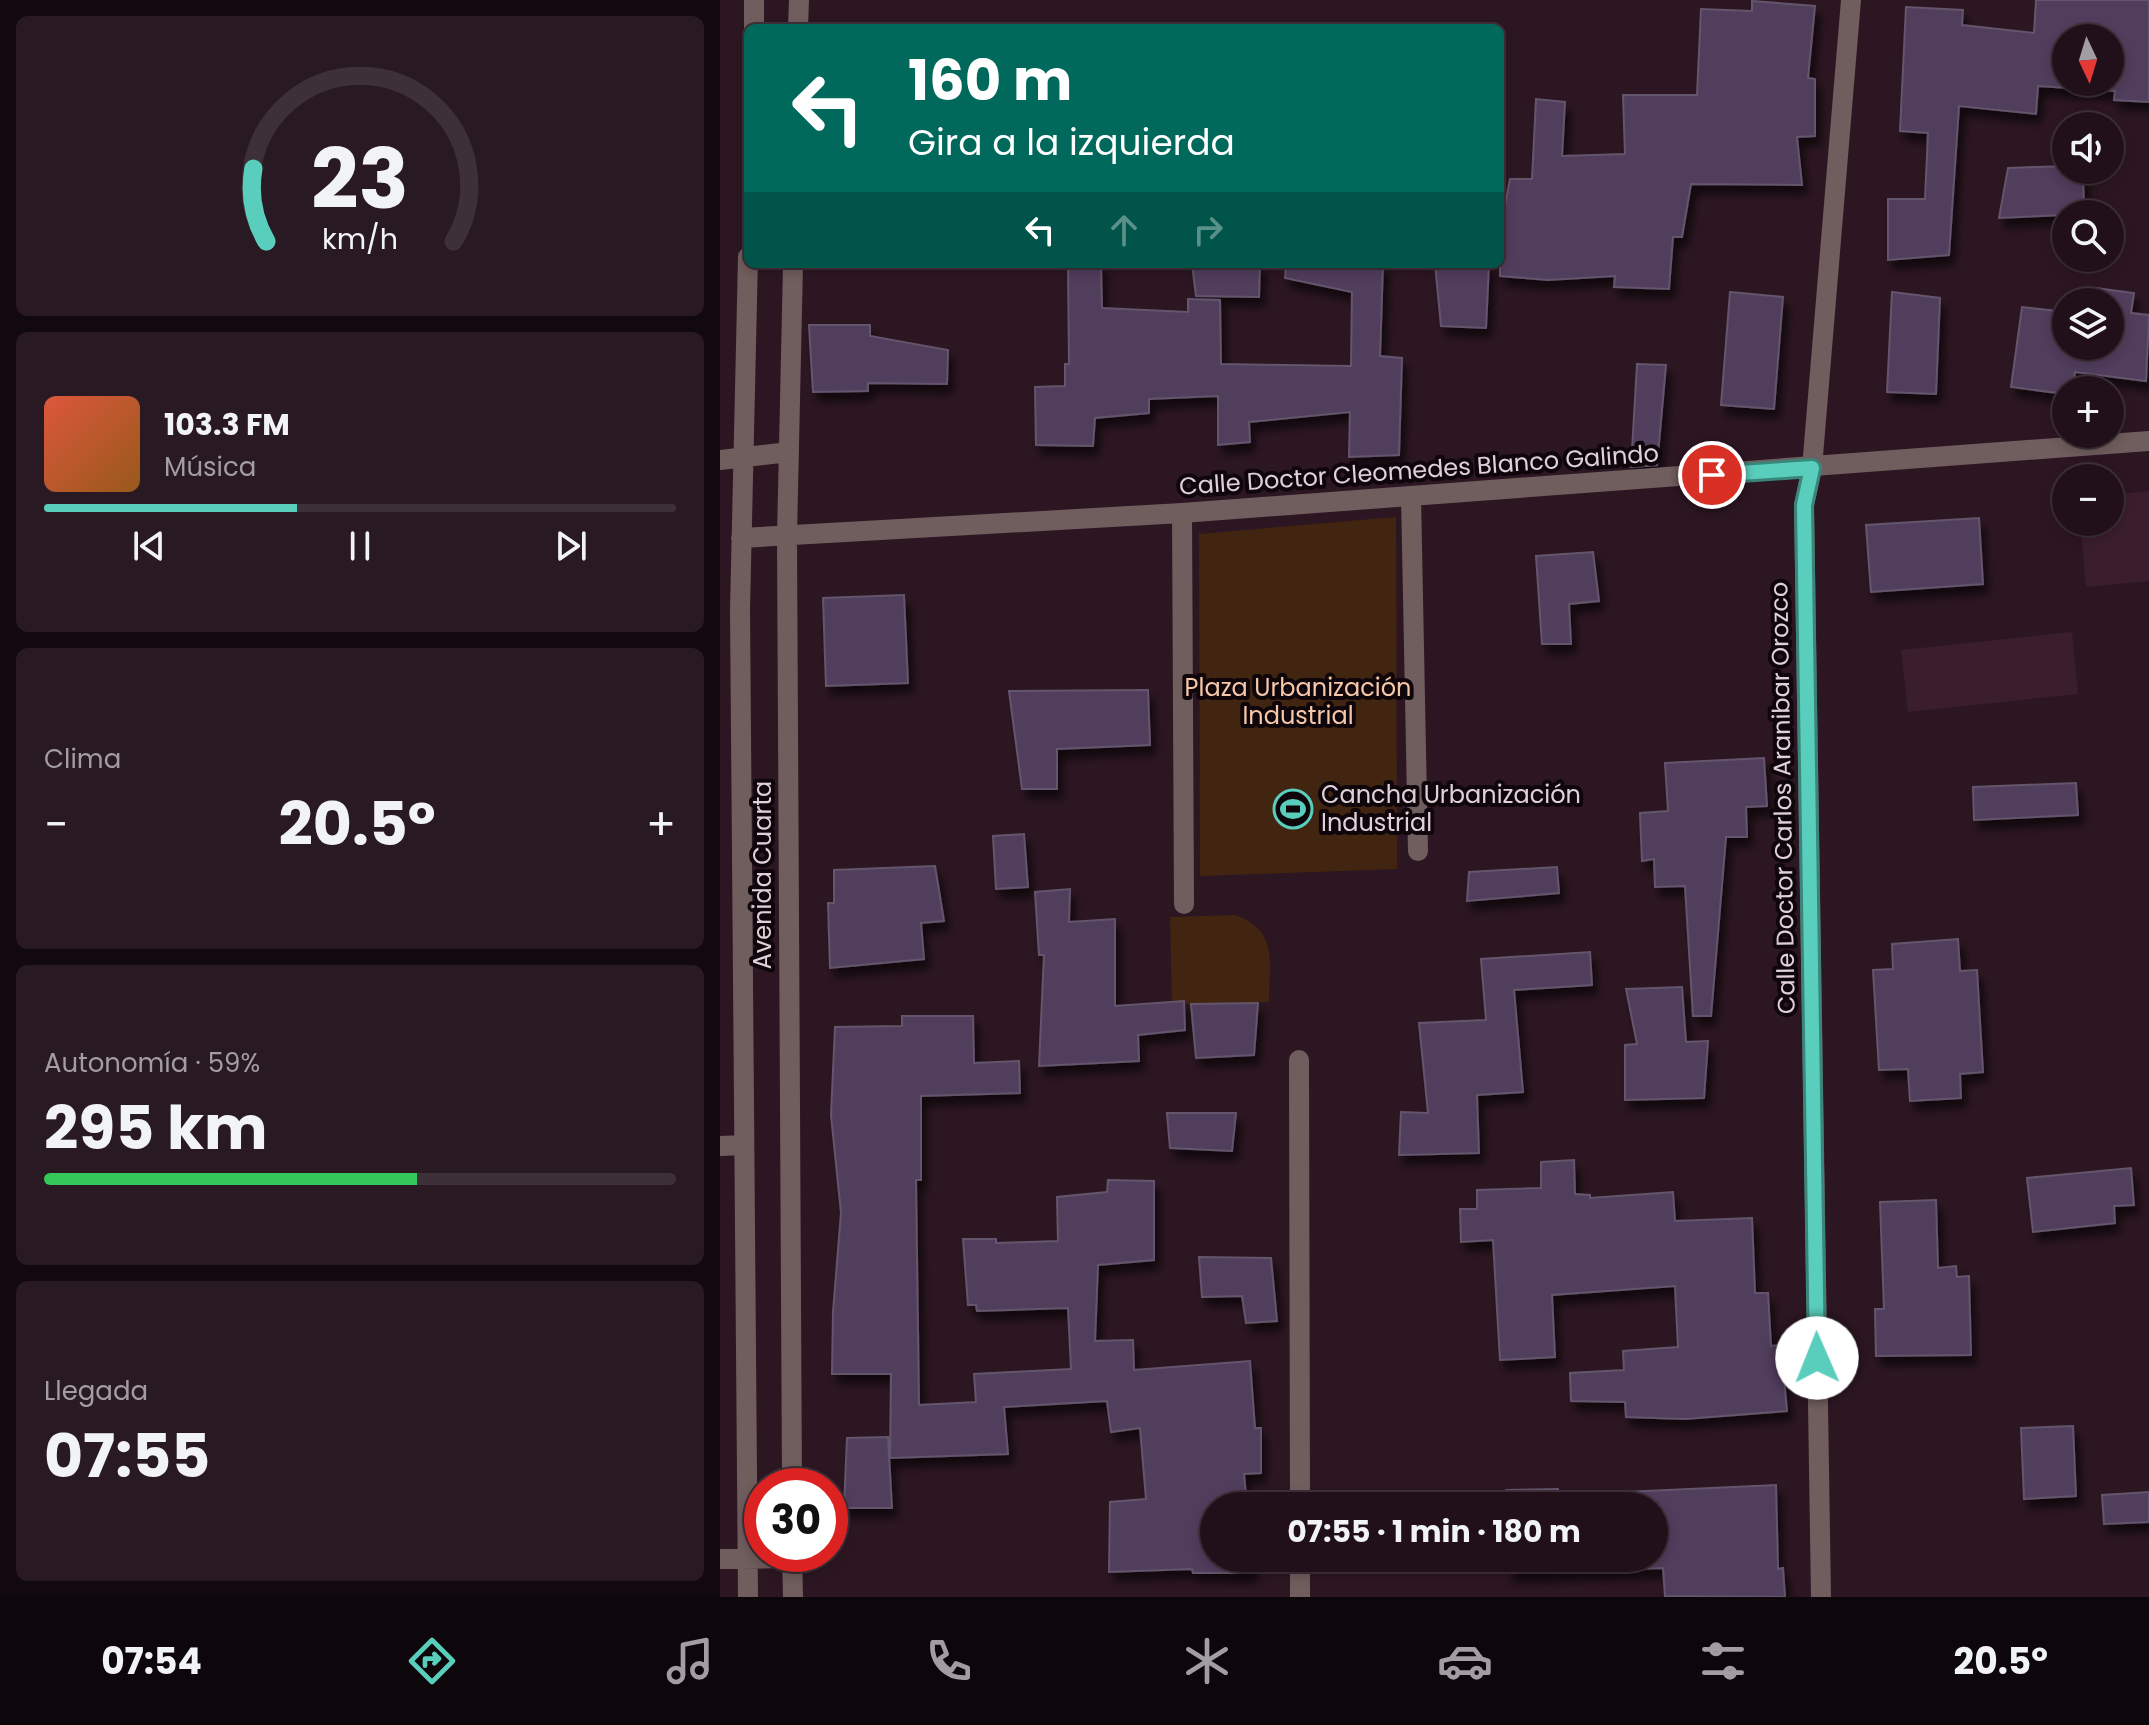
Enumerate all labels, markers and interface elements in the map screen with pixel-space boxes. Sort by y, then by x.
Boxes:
north arrow [2052,24,2124,96]
map controls [2052,24,2124,536]
text: 160 m [908,41,1072,120]
icon: left [776,56,880,160]
button: sound [2052,112,2124,184]
text: Gira a la izquierda [908,117,1235,168]
text: 23 [311,121,409,237]
button: search [2052,200,2124,272]
icon: left [1018,208,1062,252]
icon: ahead [1102,208,1146,252]
icon: right [1186,208,1230,252]
text: km/h [322,219,398,259]
button: layers [2052,288,2124,360]
button: + [2052,376,2124,448]
text: 103.3 FM [164,403,290,446]
street label: Calle Doctor Cleomedes Blanco Galindo [1178,436,1660,503]
pin [1678,441,1746,509]
text: Música [164,449,256,485]
icon: arrive [1690,453,1734,497]
button: − [2052,464,2124,536]
icon: previous [127,524,171,568]
icon: pause [338,524,382,568]
icon: next [549,524,593,568]
street label: Calle Doctor Carlos Aranibar Orozco [1762,581,1803,1015]
park label: Plaza Urbanización Industrial [1185,671,1411,732]
text: Clima [44,741,121,777]
place label: Cancha Urbanización Industrial [1321,778,1581,839]
street label: Avenida Cuarta [746,781,779,969]
text: 20.5° [279,782,436,866]
sports icon: Cancha Urbanización Industrial [1272,788,1314,830]
text: − [44,794,68,855]
text: + [646,794,676,855]
text: Autonomía · 59% [44,1045,260,1081]
text: 295 km [44,1086,268,1170]
position arrow [1775,1316,1859,1400]
text: Llegada [44,1373,148,1409]
text: 07:55 [44,1414,210,1498]
speed limit sign: 30 [744,1468,848,1572]
text: 07:55 · 1 min · 180 m [1287,1510,1581,1553]
icon: directions [404,1633,460,1689]
icon: music [662,1633,718,1689]
icon: phone [921,1633,977,1689]
icon: climate [1179,1633,1235,1689]
icon: car [1437,1633,1493,1689]
icon: filters [1695,1633,1751,1689]
text: 07:54 [101,1636,202,1687]
text: 20.5° [1954,1636,2048,1687]

